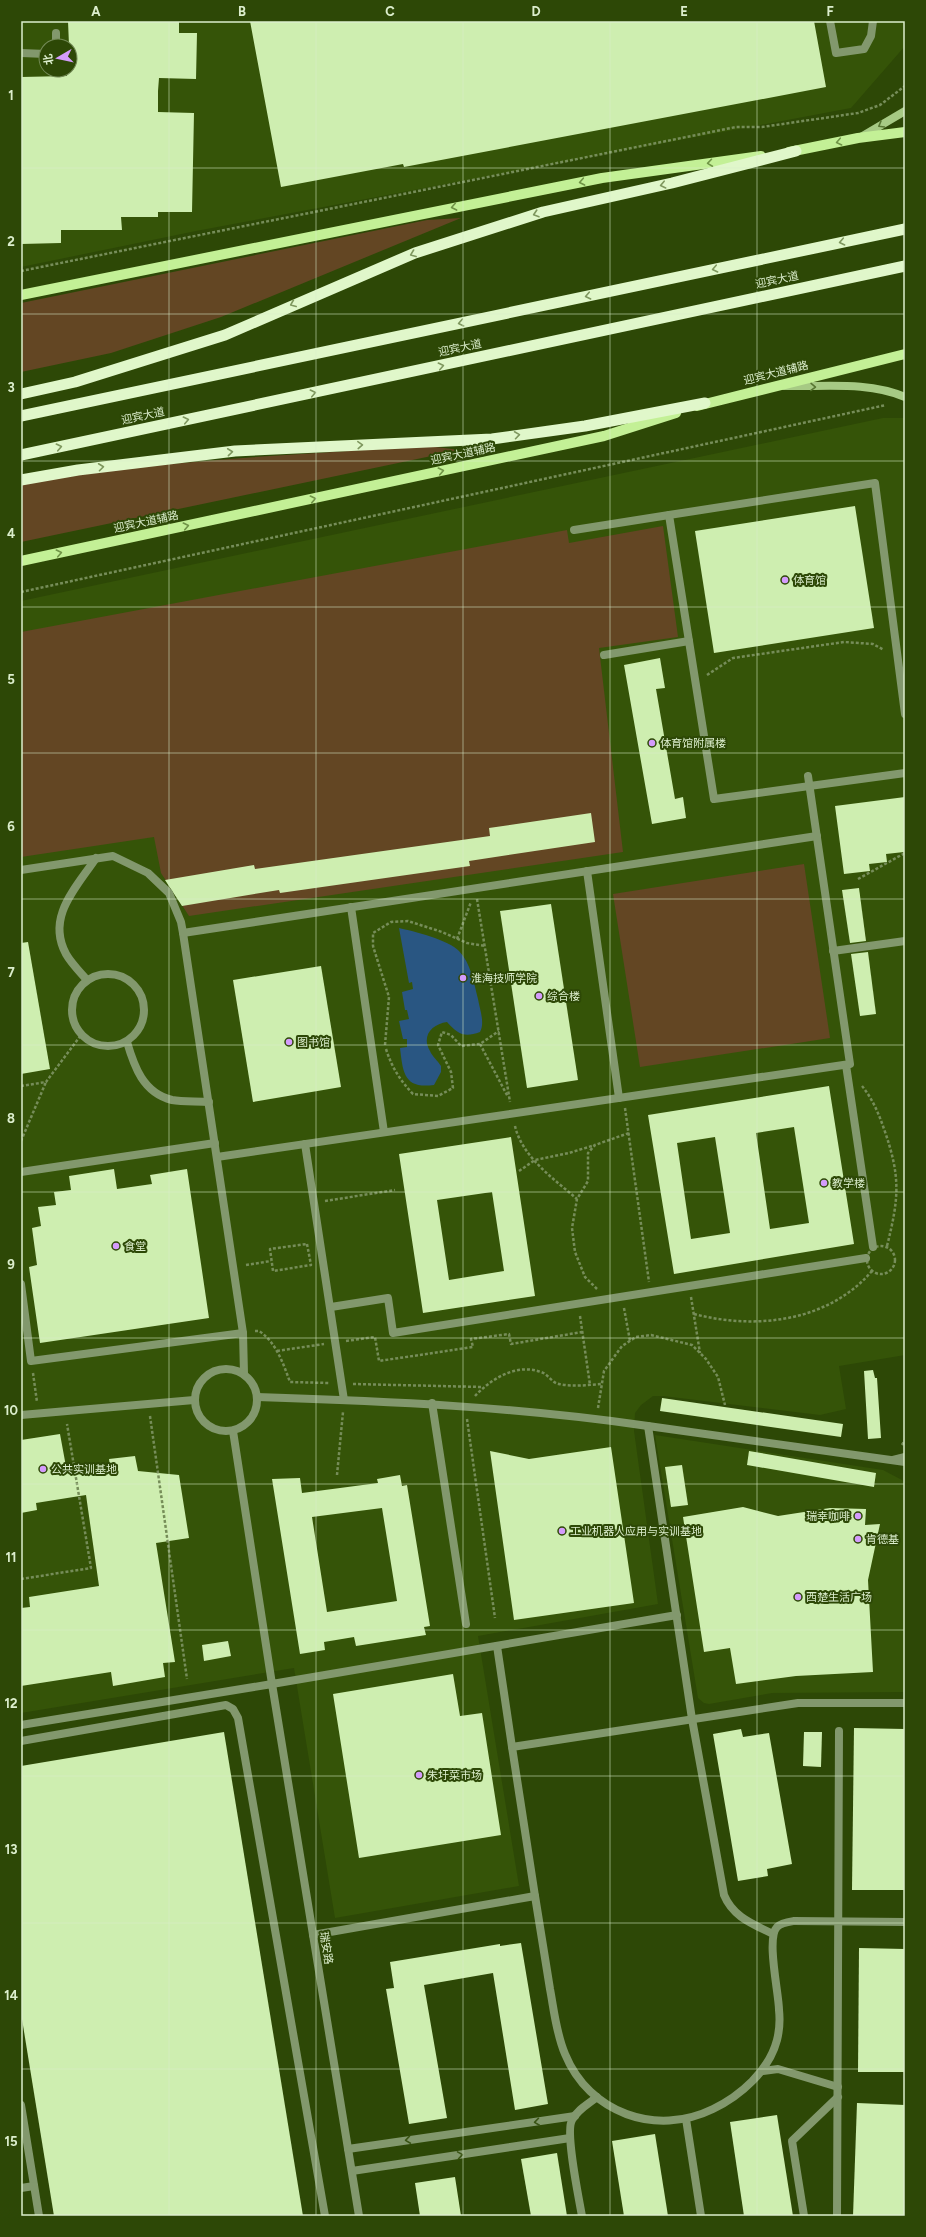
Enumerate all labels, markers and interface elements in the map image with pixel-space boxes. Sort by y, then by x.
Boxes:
text: A [91,4,101,19]
text: B [238,4,246,19]
text: C [385,4,395,19]
text: D [531,4,541,19]
text: E [680,4,688,19]
text: F [826,4,834,19]
north arrow [38,38,78,78]
text: 北 [41,53,56,66]
text: 1 [8,88,14,103]
one-way arrow [878,120,885,127]
one-way arrow [836,138,842,146]
one-way arrow [707,158,714,167]
one-way arrow [579,177,585,185]
one-way arrow [660,180,666,188]
one-way arrow [451,202,458,211]
one-way arrow [533,209,540,218]
text: 2 [7,234,15,249]
one-way arrow [839,238,845,246]
one-way arrow [409,249,416,257]
one-way arrow [712,265,718,273]
street label: 迎宾大道 [754,269,800,291]
one-way arrow [585,291,591,300]
one-way arrow [289,300,296,308]
one-way arrow [457,318,464,326]
street label: 迎宾大道 [437,337,483,359]
street label: 迎宾大道辅路 [742,359,810,387]
one-way arrow [437,362,444,370]
text: 3 [7,380,15,395]
one-way arrow [810,383,816,391]
one-way arrow [310,389,317,397]
street label: 迎宾大道 [120,405,166,427]
one-way arrow [183,416,189,424]
one-way arrow [514,431,520,440]
one-way arrow [357,441,363,449]
street label: 迎宾大道辅路 [429,441,497,467]
one-way arrow [56,444,62,452]
one-way arrow [227,448,233,457]
one-way arrow [98,463,104,472]
one-way arrow [437,468,444,476]
one-way arrow [310,495,317,503]
street label: 迎宾大道辅路 [112,509,180,535]
one-way arrow [183,522,189,530]
text: 4 [7,526,15,541]
one-way arrow [56,549,62,557]
place label: 体育馆 [793,574,826,587]
marker: 体育馆 [780,575,790,585]
text: 5 [7,672,15,687]
place label: 体育馆附属楼 [660,737,726,750]
marker: 体育馆附属楼 [647,738,657,748]
text: 6 [7,819,15,834]
text: 7 [7,965,15,980]
place label: 淮海技师学院 [471,972,537,985]
marker: 淮海技师学院 [458,973,468,983]
place label: 综合楼 [547,990,580,1003]
marker: 综合楼 [534,991,544,1001]
place label: 图书馆 [297,1036,330,1049]
marker: 图书馆 [284,1037,294,1047]
text: 8 [7,1111,15,1126]
place label: 教学楼 [832,1177,865,1190]
marker: 教学楼 [819,1178,829,1188]
place label: 食堂 [124,1240,146,1253]
marker: 食堂 [111,1241,121,1251]
text: 9 [7,1257,15,1272]
text: 10 [4,1403,18,1418]
place label: 公共实训基地 [51,1463,117,1476]
marker: 公共实训基地 [38,1464,48,1474]
place label: 瑞幸咖啡 [806,1510,850,1523]
marker: 瑞幸咖啡 [853,1511,863,1521]
place label: 工业机器人应用与实训基地 [570,1525,702,1538]
marker: 工业机器人应用与实训基地 [557,1526,567,1536]
place label: 肯德基 [866,1533,899,1546]
marker: 肯德基 [853,1534,863,1544]
text: 11 [6,1550,16,1565]
place label: 西楚生活广场 [806,1591,872,1604]
marker: 西楚生活广场 [793,1592,803,1602]
text: 12 [4,1696,18,1711]
place label: 朱圩菜市场 [427,1769,482,1782]
marker: 朱圩菜市场 [414,1770,424,1780]
text: 13 [5,1842,17,1857]
street label: 瑞安路 [317,1931,335,1965]
text: 14 [4,1988,18,2003]
one-way arrow [533,2117,540,2125]
text: 15 [4,2134,18,2149]
one-way arrow [405,2135,411,2144]
one-way arrow [457,2151,463,2160]

